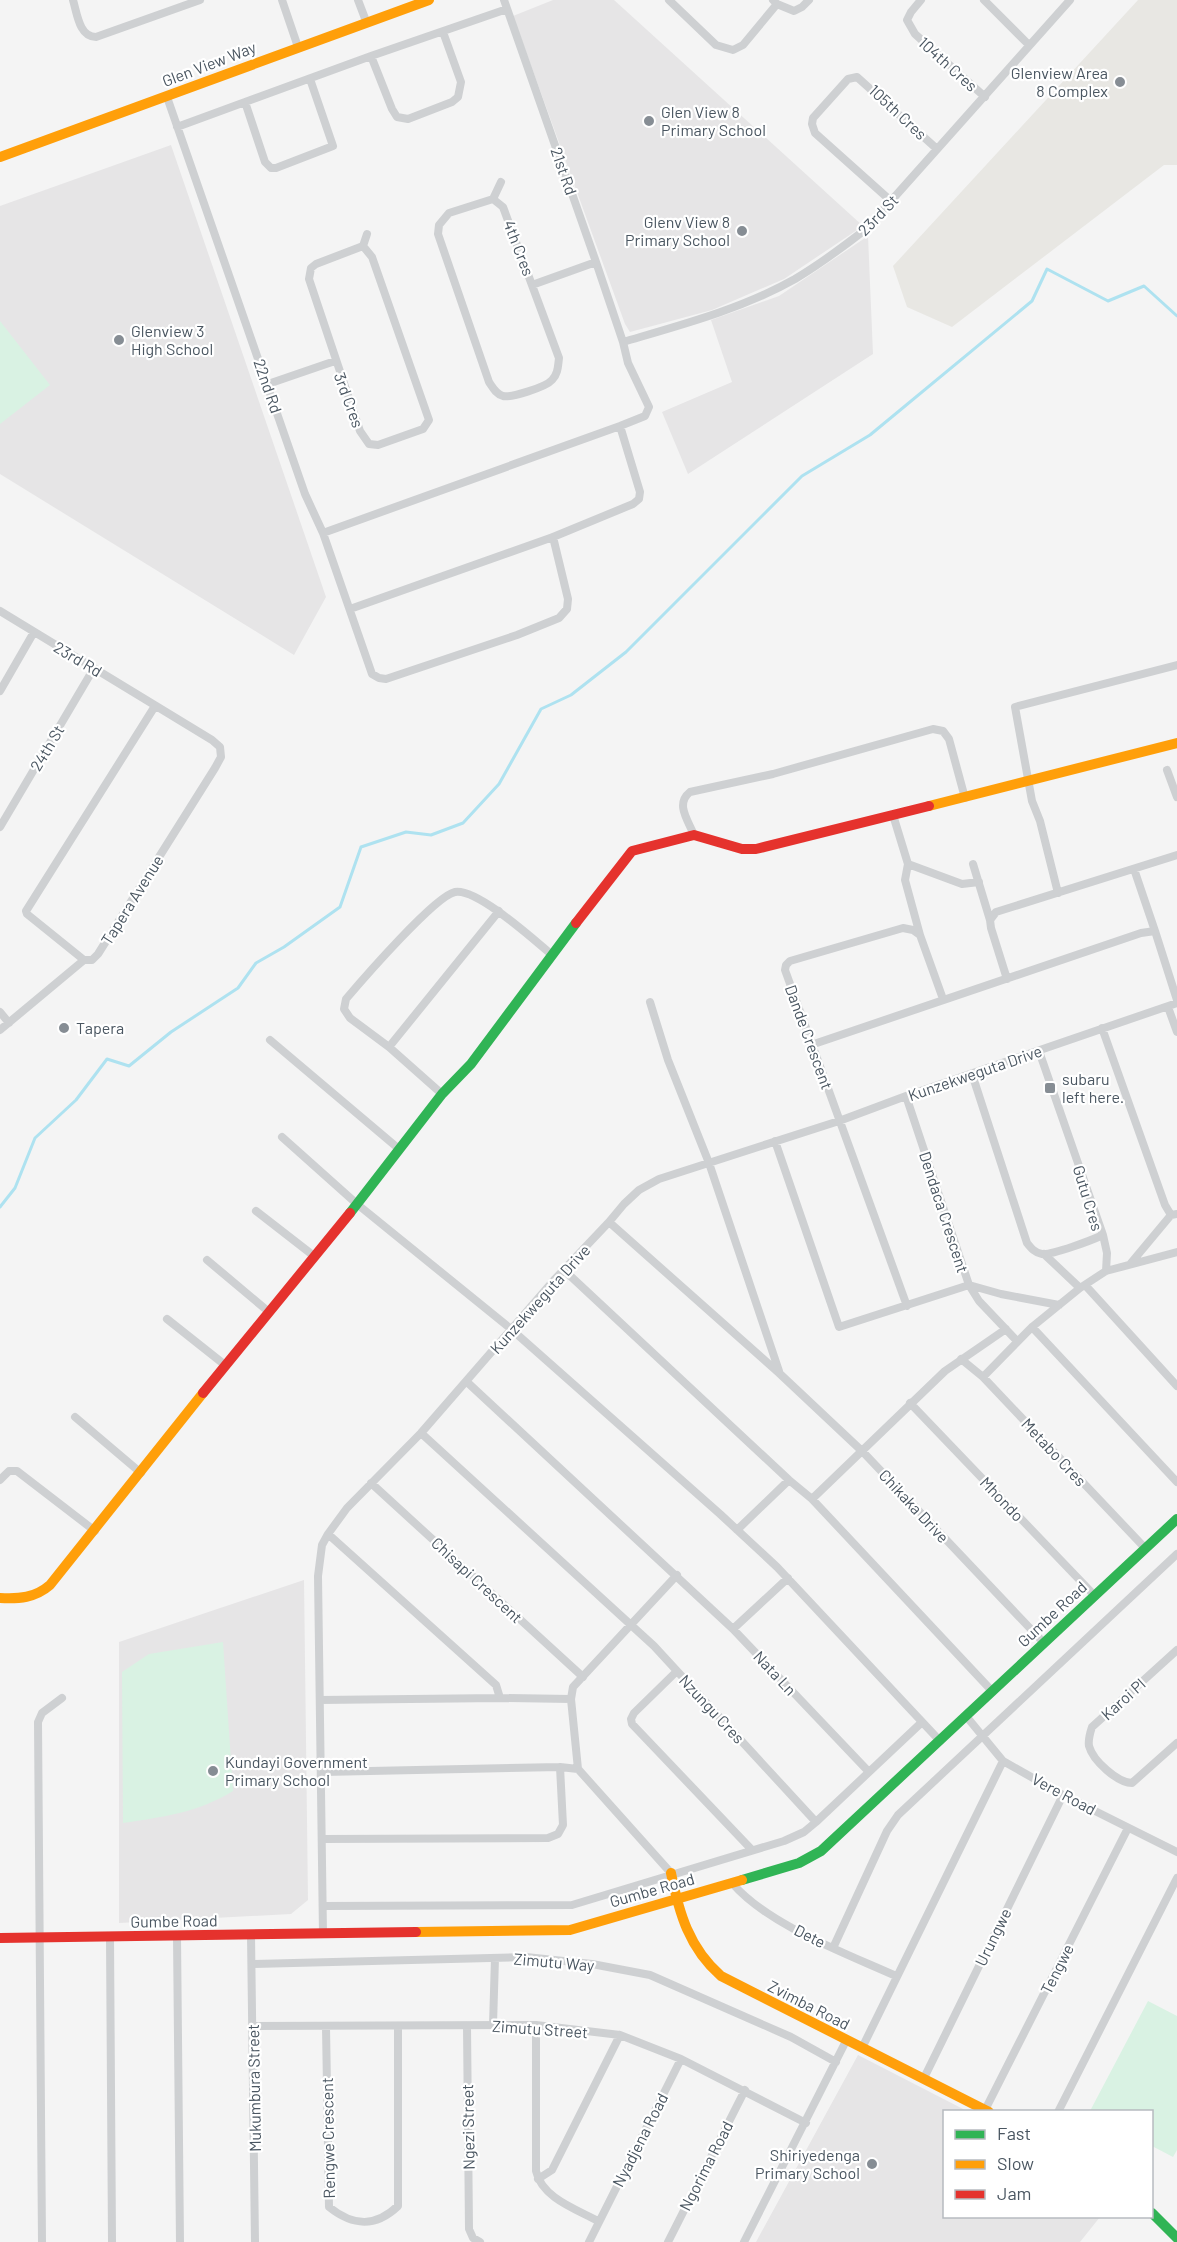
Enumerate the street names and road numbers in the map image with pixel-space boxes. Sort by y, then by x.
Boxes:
street label: 104th Cres [915,32,982,95]
street label: Glen View Way [159,37,259,90]
street label: 105th Cres [866,80,931,143]
street label: 21st Rd [547,145,581,197]
street label: 23rd St [854,190,902,239]
street label: 4th Cres [500,217,539,278]
street label: 22nd Rd [250,356,287,415]
street label: 3rd Cres [331,370,368,430]
street label: 23rd Rd [51,637,106,680]
street label: 24th St [25,721,68,774]
street label: Tapera Avenue [96,851,167,948]
street label: Dande Crescent [782,982,837,1092]
street label: Kunzekweguta Drive [905,1041,1044,1104]
street label: Dendaca Crescent [916,1149,973,1275]
street label: Gutu Cres [1070,1163,1107,1233]
street label: Kunzekweguta Drive [486,1240,594,1357]
street label: Metabo Cres [1018,1414,1091,1490]
street label: Chikaka Drive [876,1465,953,1546]
street label: Mhondo [977,1472,1028,1525]
street label: Chisapi Crescent [428,1533,527,1627]
street label: Gumbe Road [1013,1577,1090,1650]
street label: Nata Ln [750,1646,801,1699]
street label: Nzungu Cres [676,1670,749,1747]
street label: Karoi Pl [1097,1674,1149,1723]
street label: Vere Road [1029,1769,1100,1818]
street label: Gumbe Road [607,1868,696,1911]
street label: Urungwe [970,1905,1015,1969]
street label: Gumbe Road [130,1910,218,1931]
street label: Dete [791,1920,829,1951]
street label: Tengwe [1036,1941,1077,1997]
street label: Zimutu Way [513,1949,596,1975]
street label: Zvimba Road [765,1976,853,2033]
street label: Zimutu Street [492,2016,589,2041]
street label: Mukumbura Street [243,2024,264,2152]
street label: Rengwe Crescent [317,2077,338,2199]
street label: Ngezi Street [457,2084,478,2170]
street label: Nyadjena Road [608,2090,671,2190]
street label: Ngorima Road [675,2118,736,2214]

